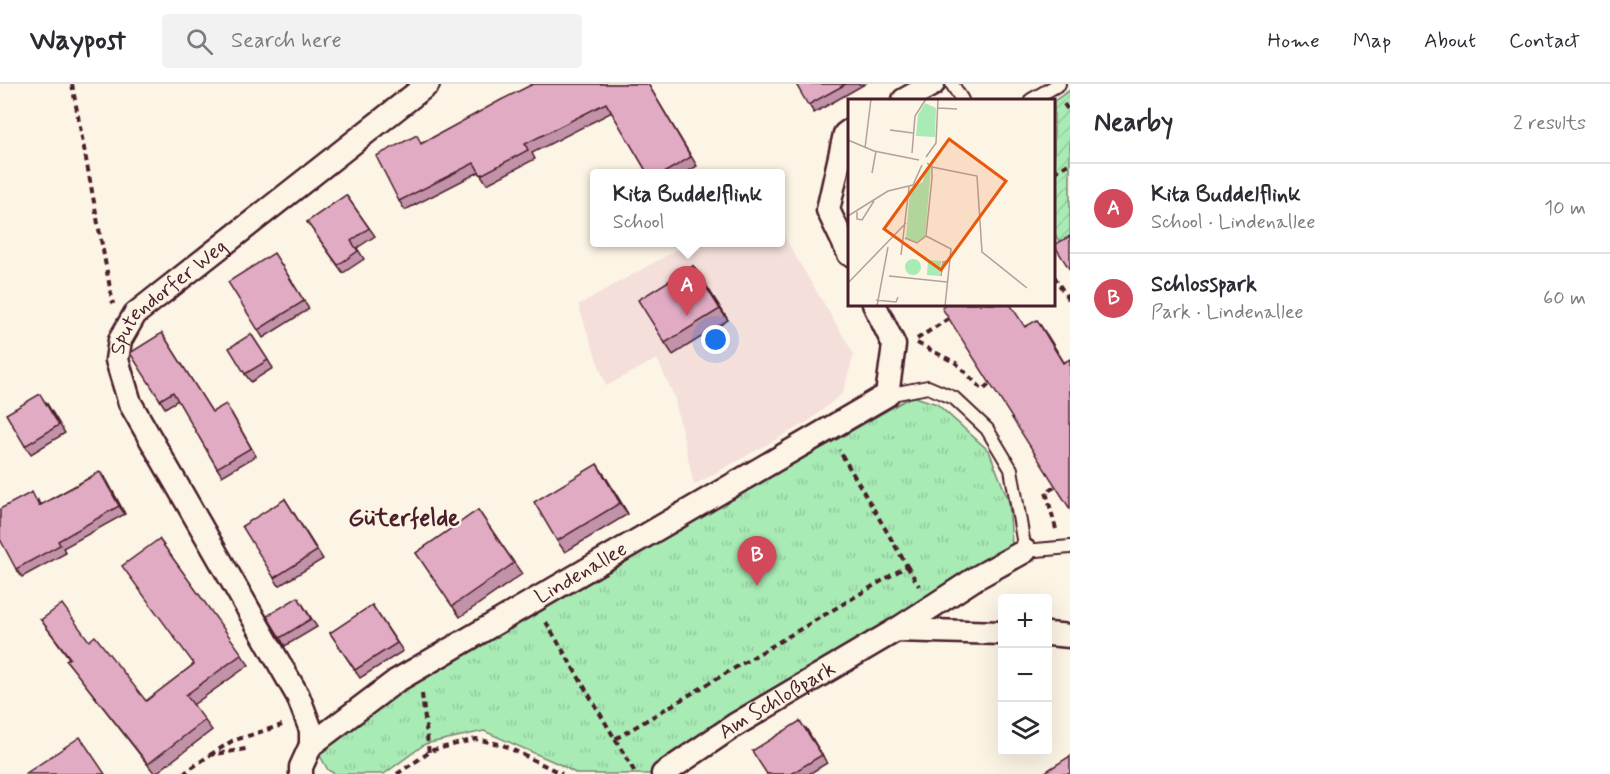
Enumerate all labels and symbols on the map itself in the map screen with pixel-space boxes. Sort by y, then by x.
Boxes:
inset map [848,99,1055,306]
street label: Sputendorfer Weg [104,233,233,356]
pin: A [668,266,706,316]
your location [701,325,730,354]
district label: Güterfelde [348,503,460,534]
street label: Lindenallee [530,535,633,611]
pin: B [738,536,777,586]
street label: Am Schloßpark [713,655,841,746]

